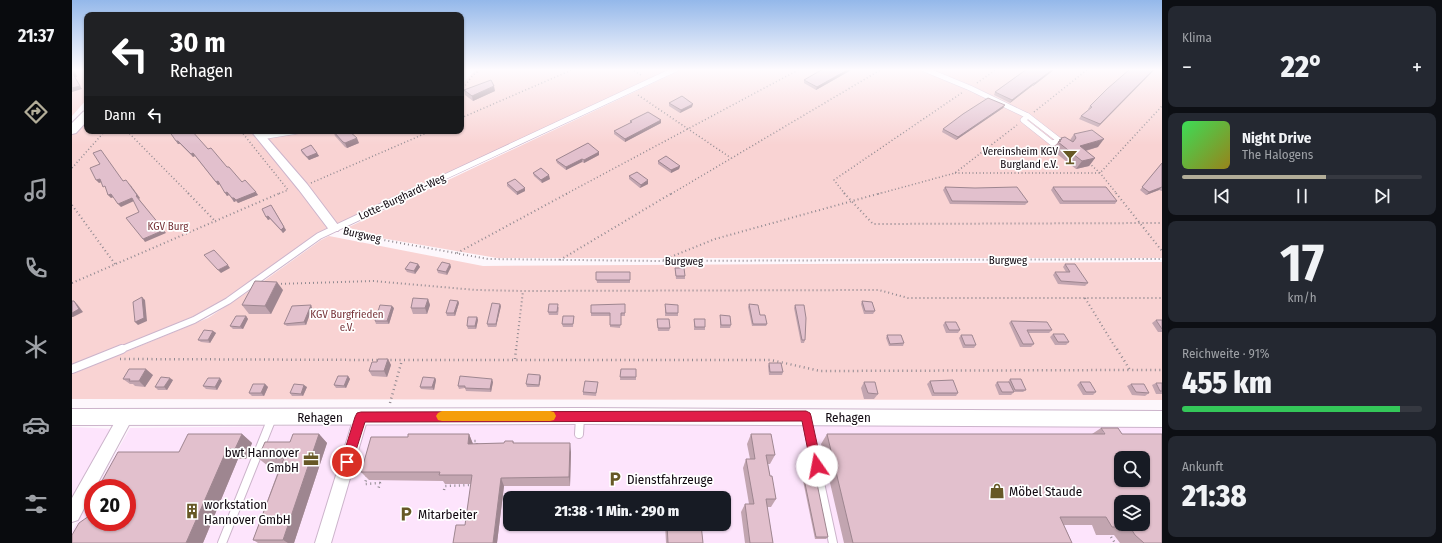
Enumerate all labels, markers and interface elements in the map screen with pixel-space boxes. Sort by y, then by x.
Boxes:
text: 21:37 [18,25,54,47]
text: 30 m [170,26,226,59]
icon: left [104,28,156,80]
text: Klima [1182,30,1212,45]
text: 22° [1281,49,1323,85]
text: − [1182,54,1192,81]
text: + [1412,54,1422,81]
text: Rehagen [170,60,233,82]
icon: directions [22,98,50,126]
icon: left [144,104,166,126]
text: Dann [104,106,136,124]
text: Night Drive [1242,129,1311,147]
place label: Vereinsheim KGV Burgland e.V. [982,145,1058,171]
text: The Halogens [1242,147,1313,162]
bar icon: Vereinsheim KGV Burgland e.V. [1061,148,1079,166]
street label: Lotte-Burghardt-Weg [357,171,448,223]
icon: music [22,176,50,204]
icon: previous [1211,185,1233,207]
icon: pause [1291,185,1313,207]
icon: next [1371,185,1393,207]
park label: KGV Burg [148,220,189,233]
street label: Burgweg [342,224,383,246]
text: 17 [1280,232,1324,295]
icon: phone [22,254,50,282]
street label: Burgweg [989,254,1028,267]
street label: Burgweg [665,255,704,268]
text: km/h [1288,290,1317,305]
park label: KGV Burgfrieden e.V. [310,308,384,334]
icon: climate [22,333,50,361]
text: Reichweite · 91% [1182,346,1269,361]
text: 455 km [1182,365,1272,401]
street label: Rehagen [297,410,343,425]
street label: Rehagen [825,410,871,425]
icon: car [22,411,50,439]
place label: bwt Hannover GmbH [225,445,299,475]
pin [330,445,364,479]
position arrow [796,445,838,487]
office icon: bwt Hannover GmbH [302,450,320,468]
icon: arrive [336,451,358,473]
map controls [1114,451,1150,531]
button: search [1114,451,1150,487]
text: Ankunft [1182,459,1224,474]
parking icon: Dienstfahrzeuge [606,470,624,488]
place label: Dienstfahrzeuge [627,472,713,487]
text: 21:38 [1182,478,1247,514]
speed limit sign: 20 [84,479,136,531]
shop icon: Möbel Staude [988,482,1006,500]
place label: Möbel Staude [1009,484,1082,499]
icon: filters [22,490,50,518]
button: layers [1114,495,1150,531]
place label: workstation Hannover GmbH [204,497,291,527]
building icon: workstation Hannover GmbH [183,502,201,520]
text: 21:38 · 1 Min. · 290 m [555,502,679,520]
parking icon: Mitarbeiter [397,505,415,523]
place label: Mitarbeiter [418,507,478,522]

